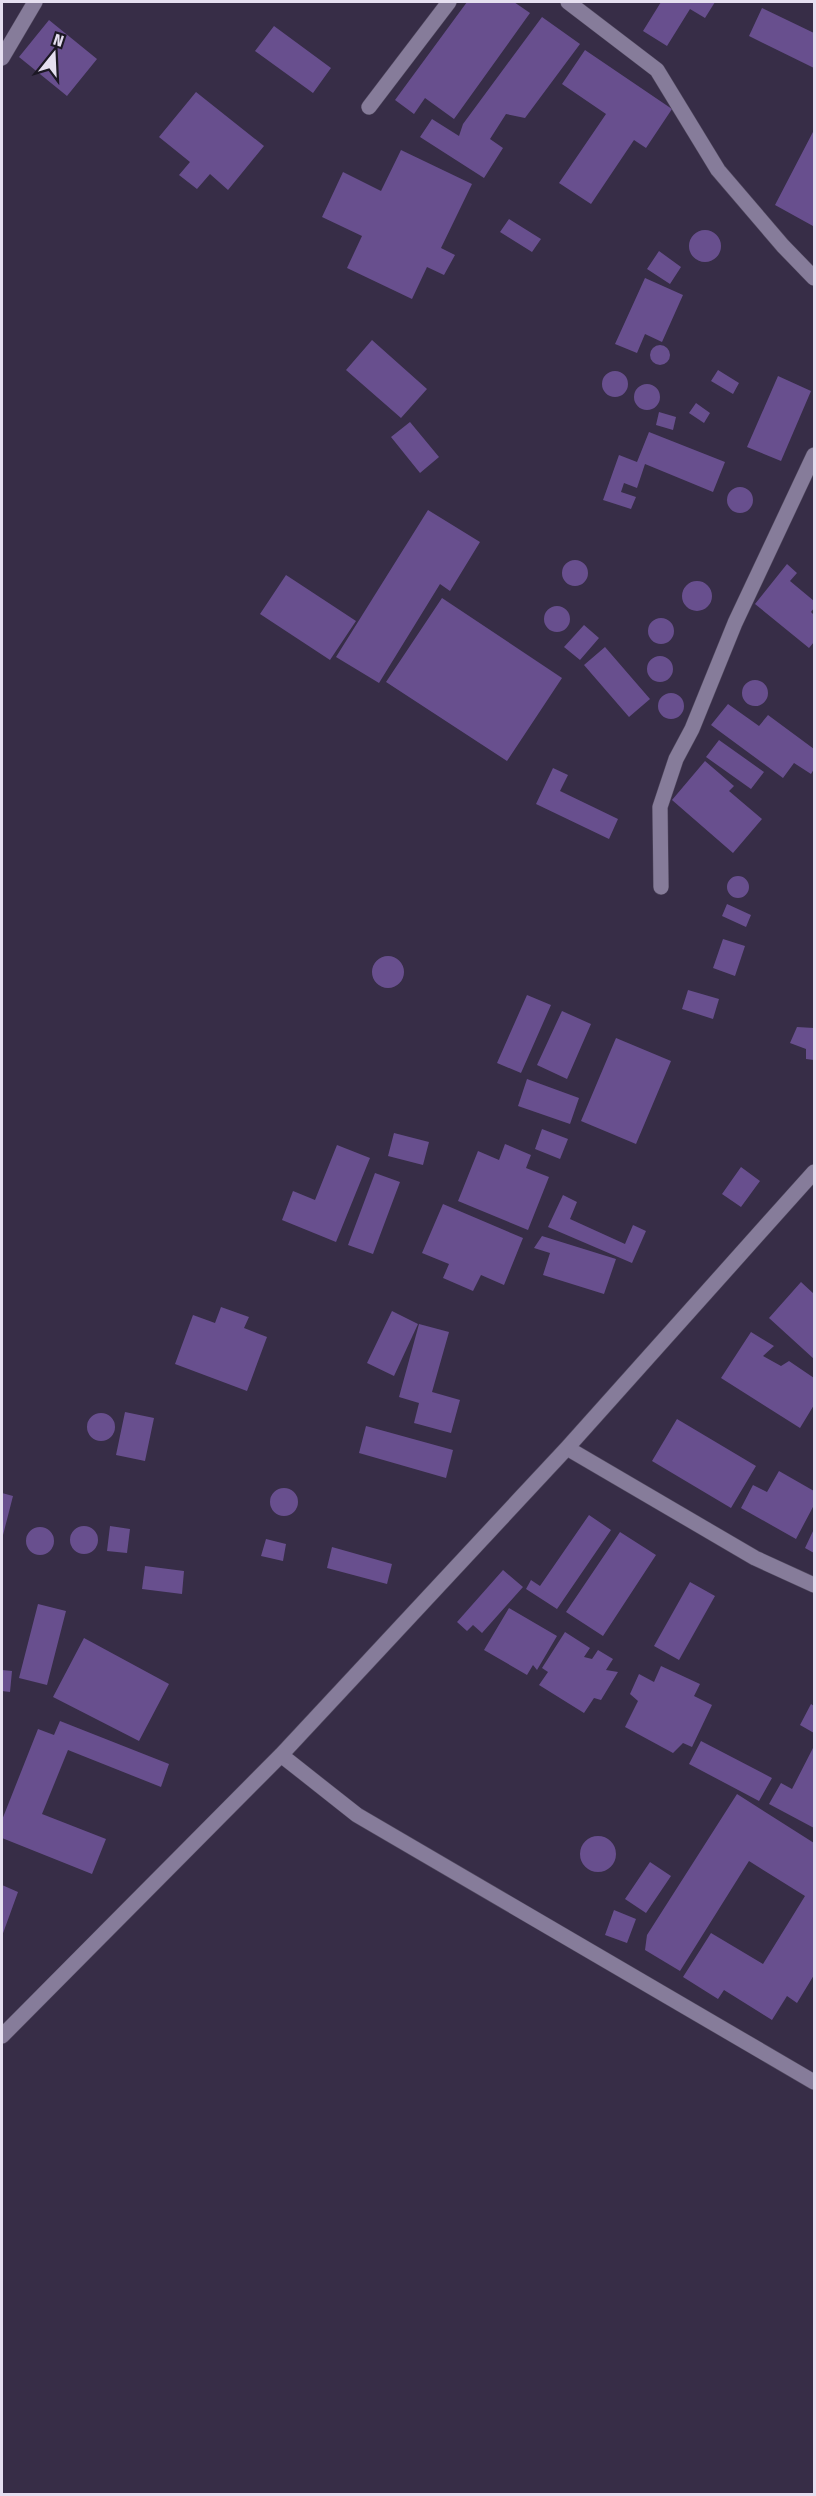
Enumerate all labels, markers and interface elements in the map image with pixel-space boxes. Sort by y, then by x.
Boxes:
north arrow [24,24,84,84]
text: N [51,30,66,51]

